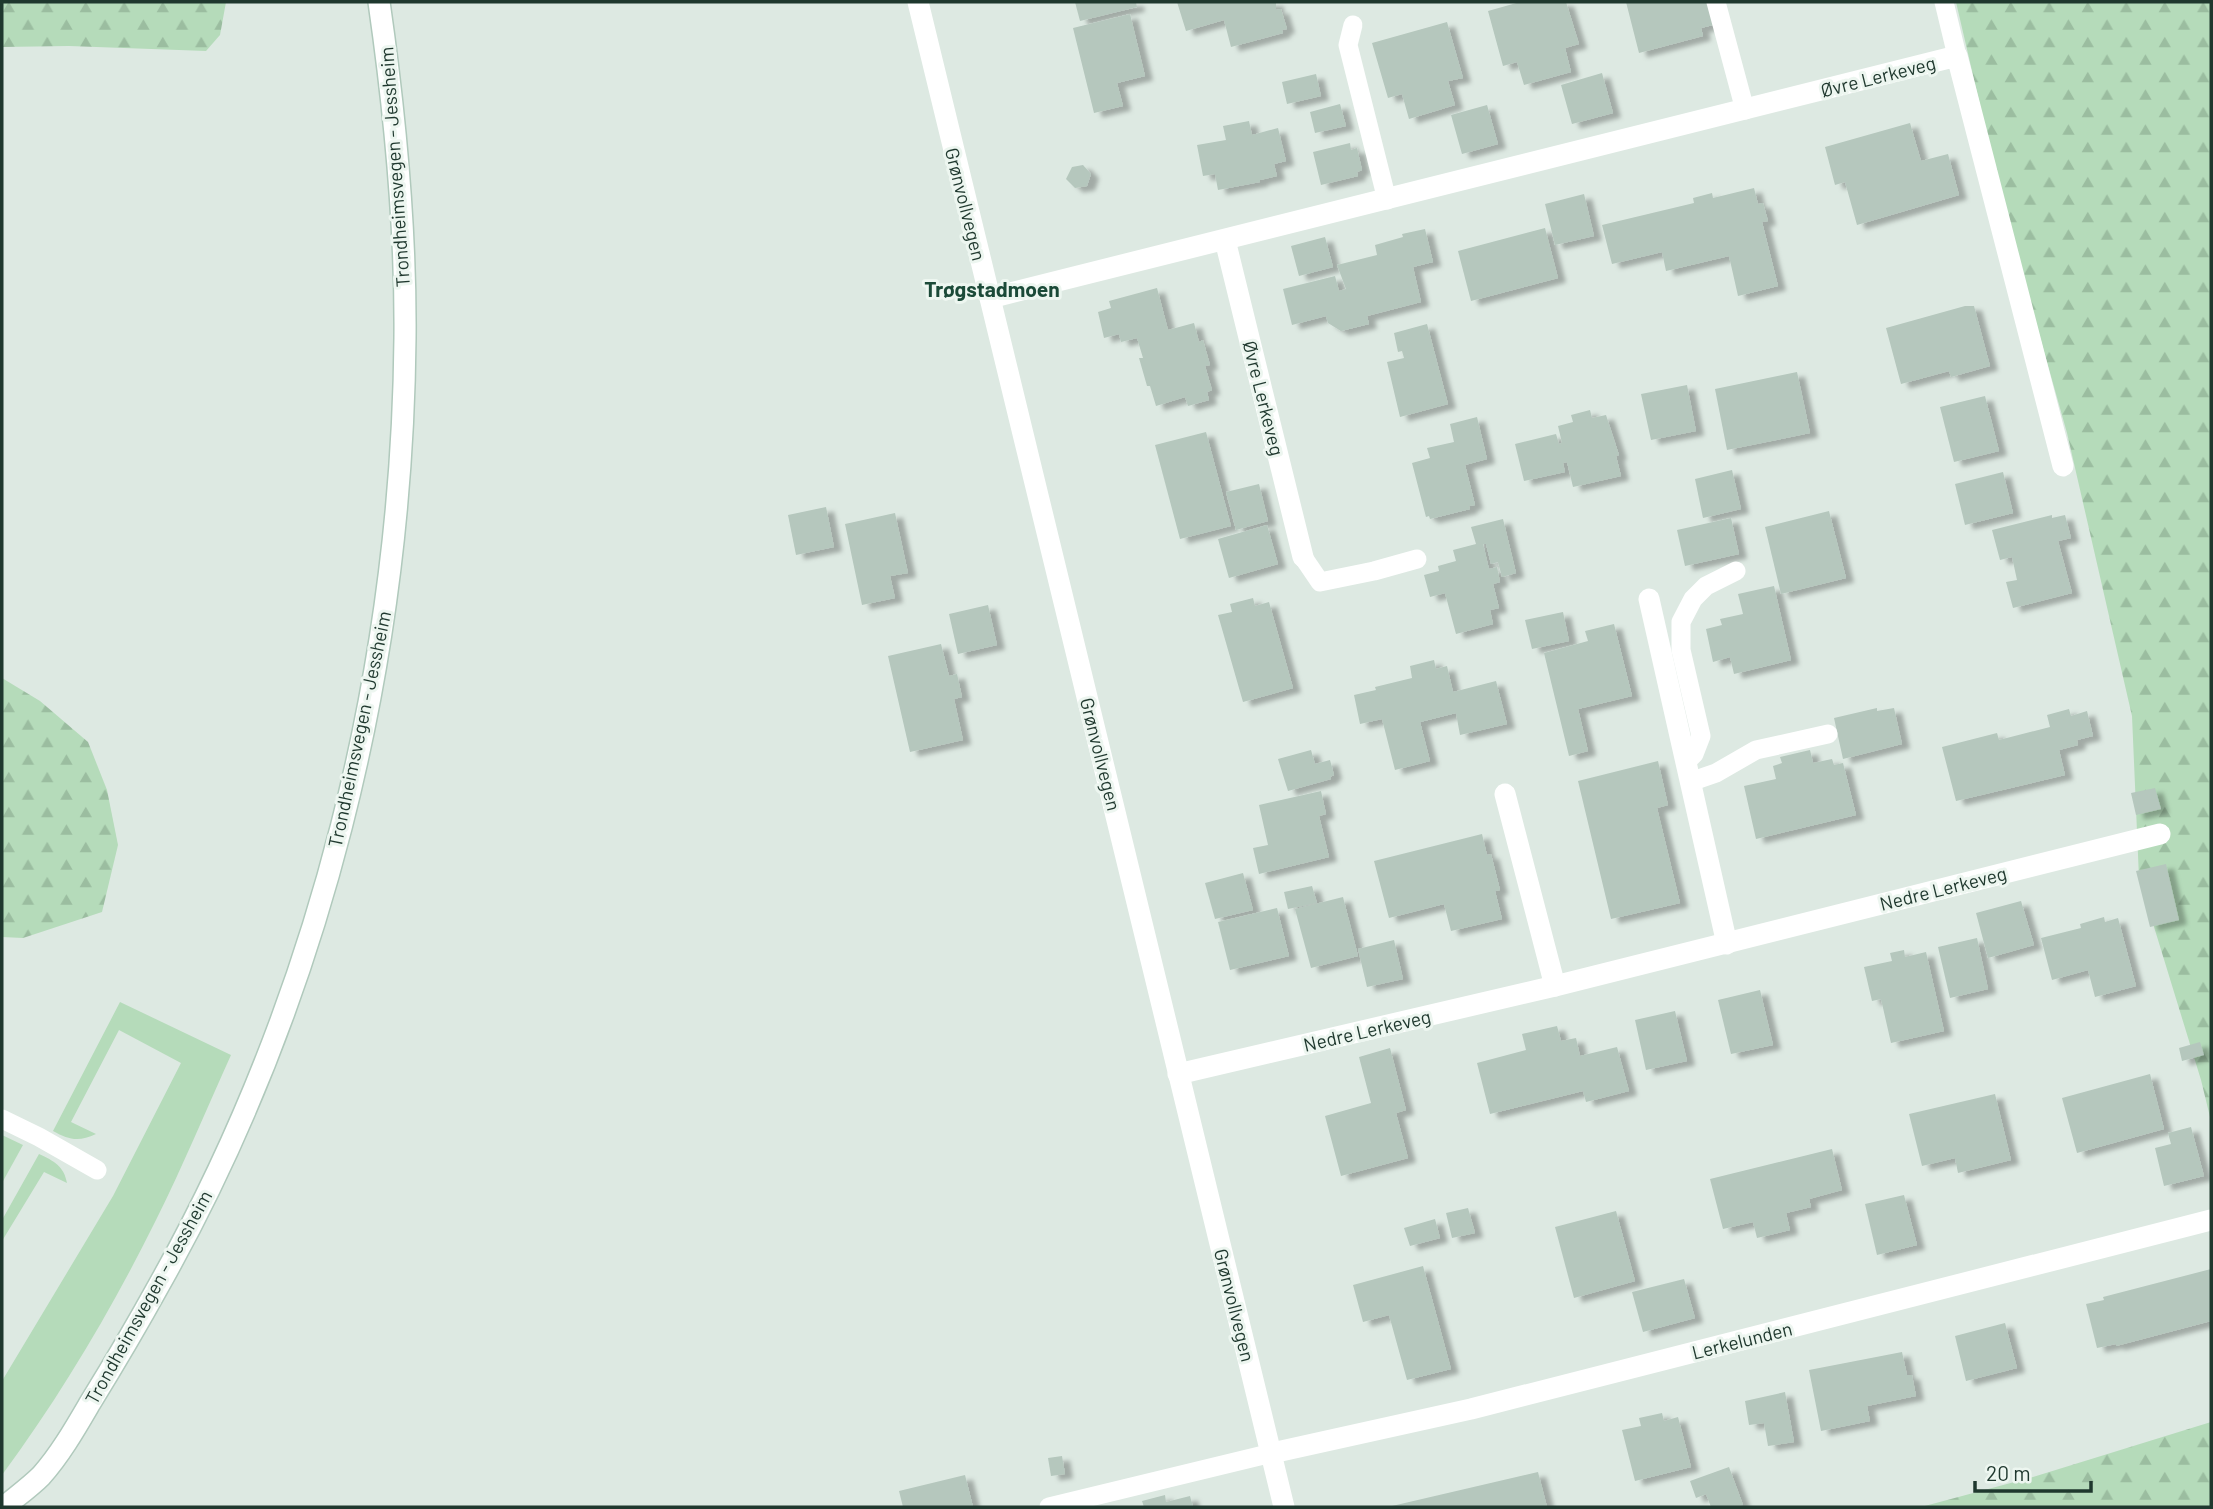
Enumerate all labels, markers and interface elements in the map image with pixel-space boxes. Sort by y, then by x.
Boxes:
street label: Trondheimsvegen - Jessheim [374,46,414,288]
street label: Øvre Lerkeveg [1818,51,1938,101]
street label: Grønvollvegen [941,145,991,263]
district label: Trøgstadmoen [924,276,1060,301]
street label: Øvre Lerkeveg [1239,338,1289,458]
street label: Trondheimsvegen - Jessheim [323,609,395,849]
street label: Grønvollvegen [1076,695,1126,813]
street label: Nedre Lerkeveg [1877,861,2009,915]
street label: Nedre Lerkeveg [1301,1004,1433,1056]
street label: Trondheimsvegen - Jessheim [80,1186,216,1408]
street label: Grønvollvegen [1210,1246,1260,1364]
street label: Lerkelunden [1689,1316,1795,1364]
scale bar [1975,1450,2090,1494]
text: 20 m [1986,1460,2031,1485]

